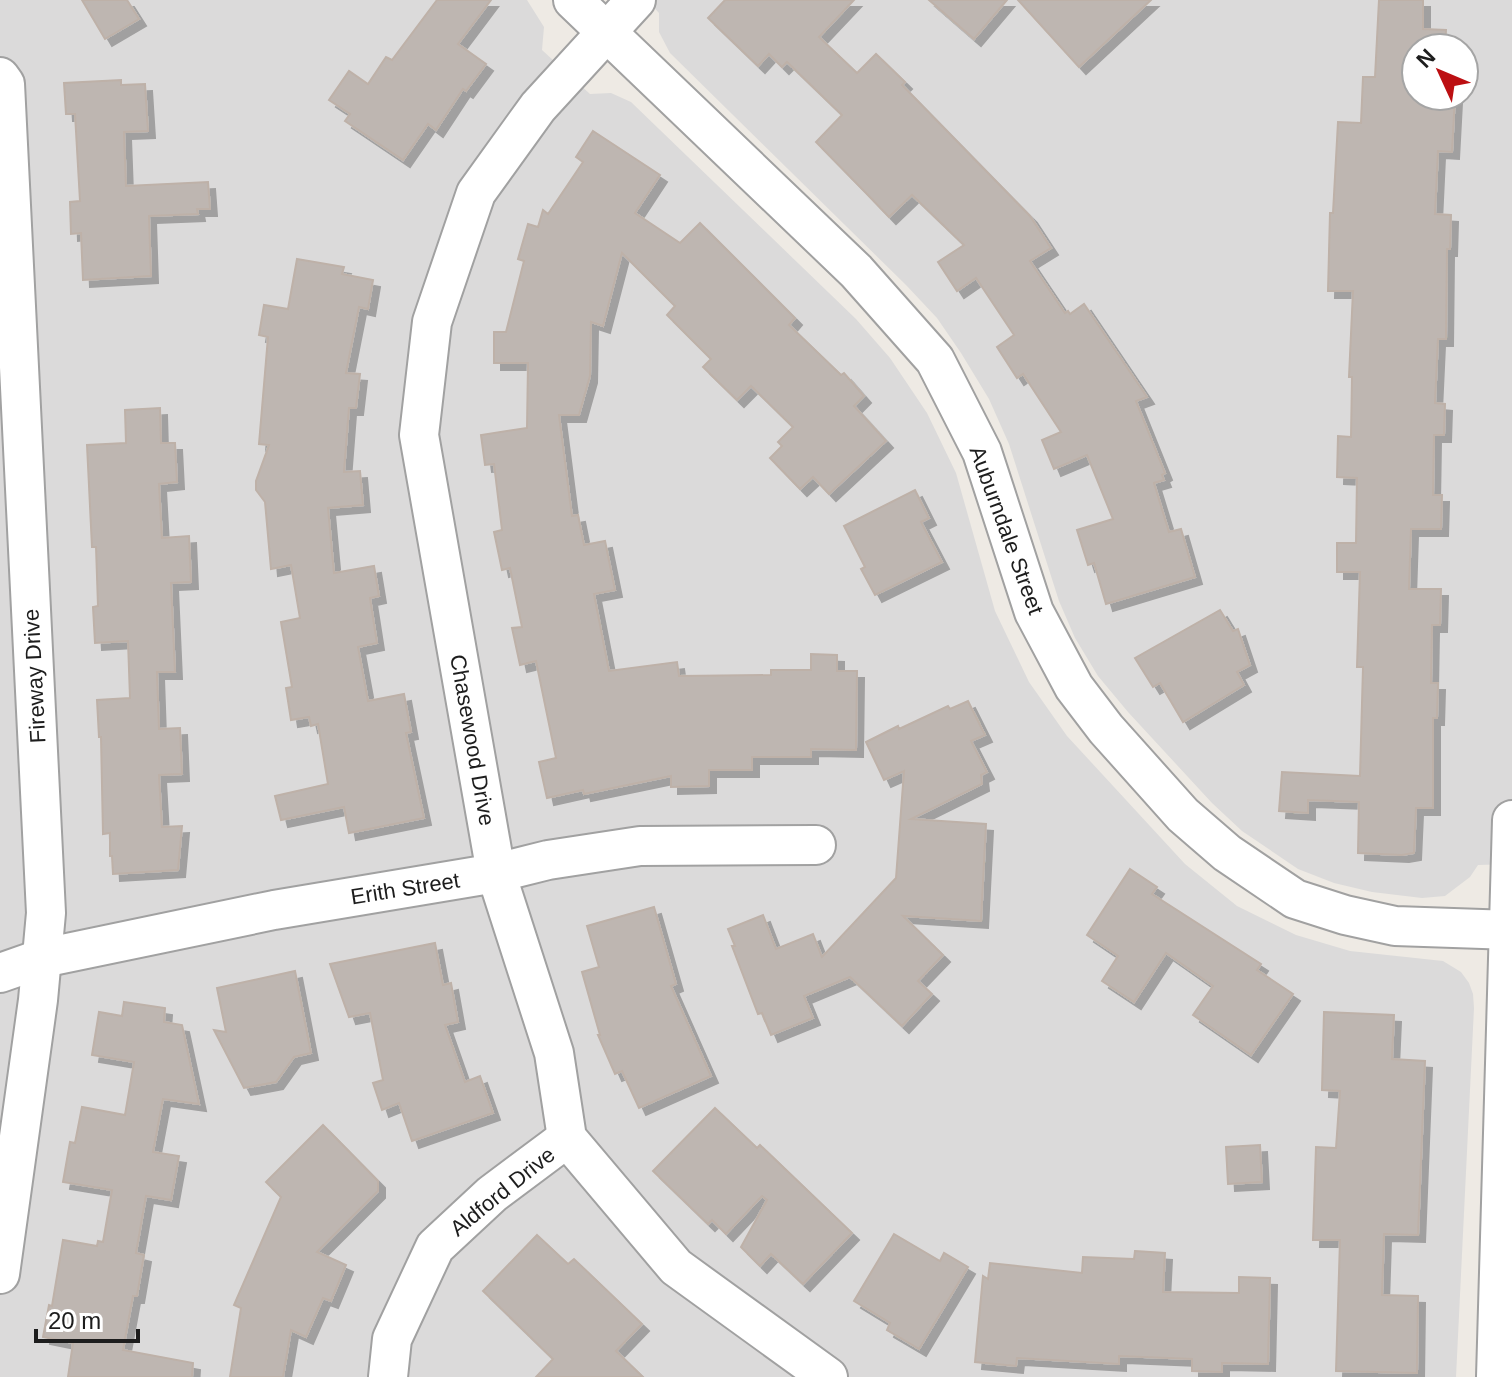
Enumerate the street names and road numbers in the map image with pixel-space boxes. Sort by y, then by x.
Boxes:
street label: Auburndale Street [964,443,1049,618]
street label: Fireway Drive [18,608,51,744]
street label: Chasewood Drive [445,652,500,828]
street label: Erith Street [349,868,461,909]
street label: Aldford Drive [445,1142,560,1241]

